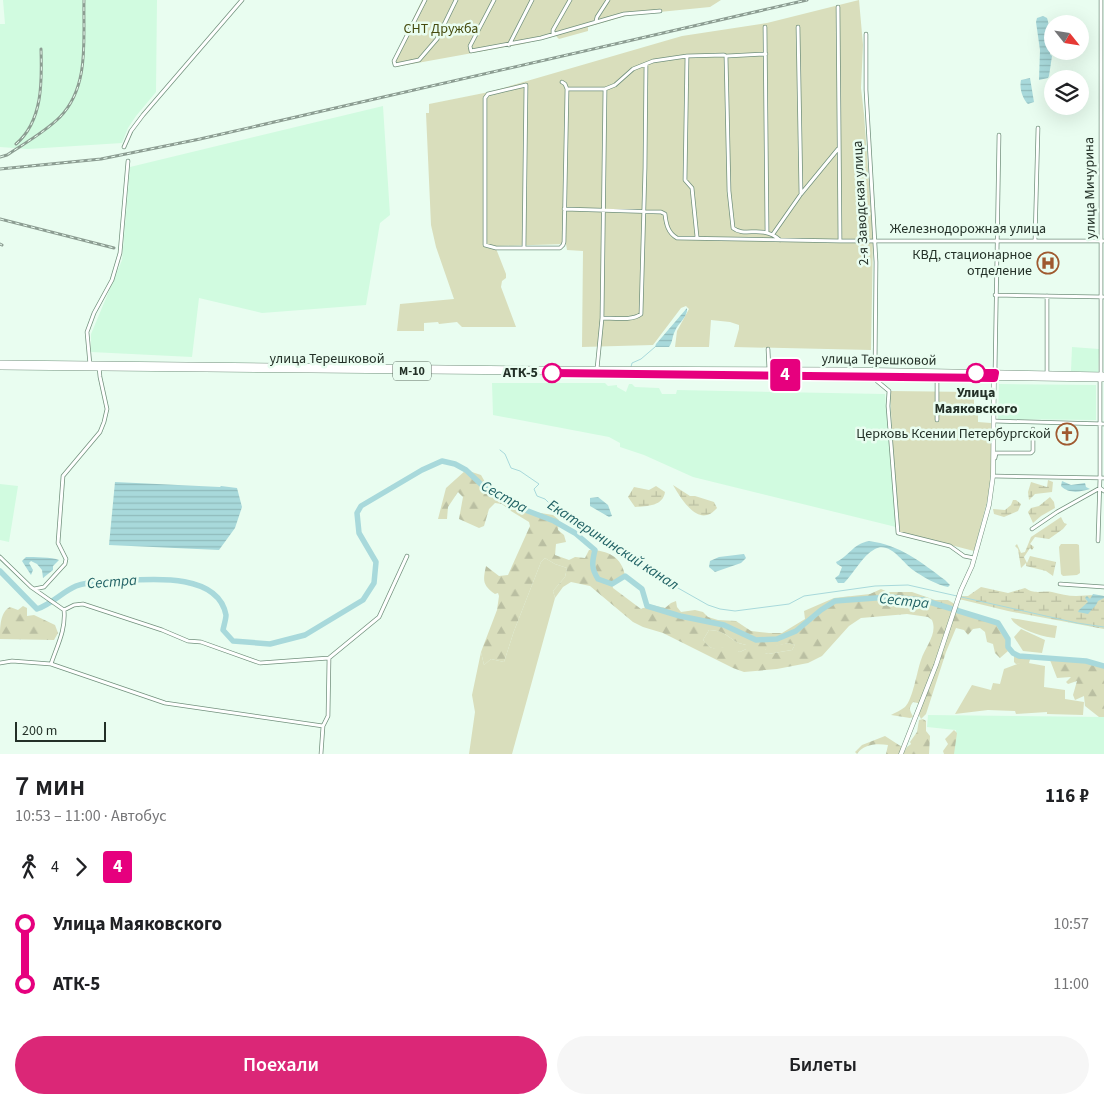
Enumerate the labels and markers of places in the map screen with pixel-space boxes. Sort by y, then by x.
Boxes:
place label: КВД, стационарное отделение [912,245,1032,281]
hospital icon: КВД, стационарное отделение [1036,251,1060,275]
place label: АТК-5 [502,363,538,383]
marker: АТК-5 [542,363,562,383]
marker: Улица Маяковского [966,363,986,383]
place label: Улица Маяковского [934,383,1018,419]
church icon: Церковь Ксении Петербургской [1055,422,1079,446]
place label: Церковь Ксении Петербургской [856,424,1051,444]

